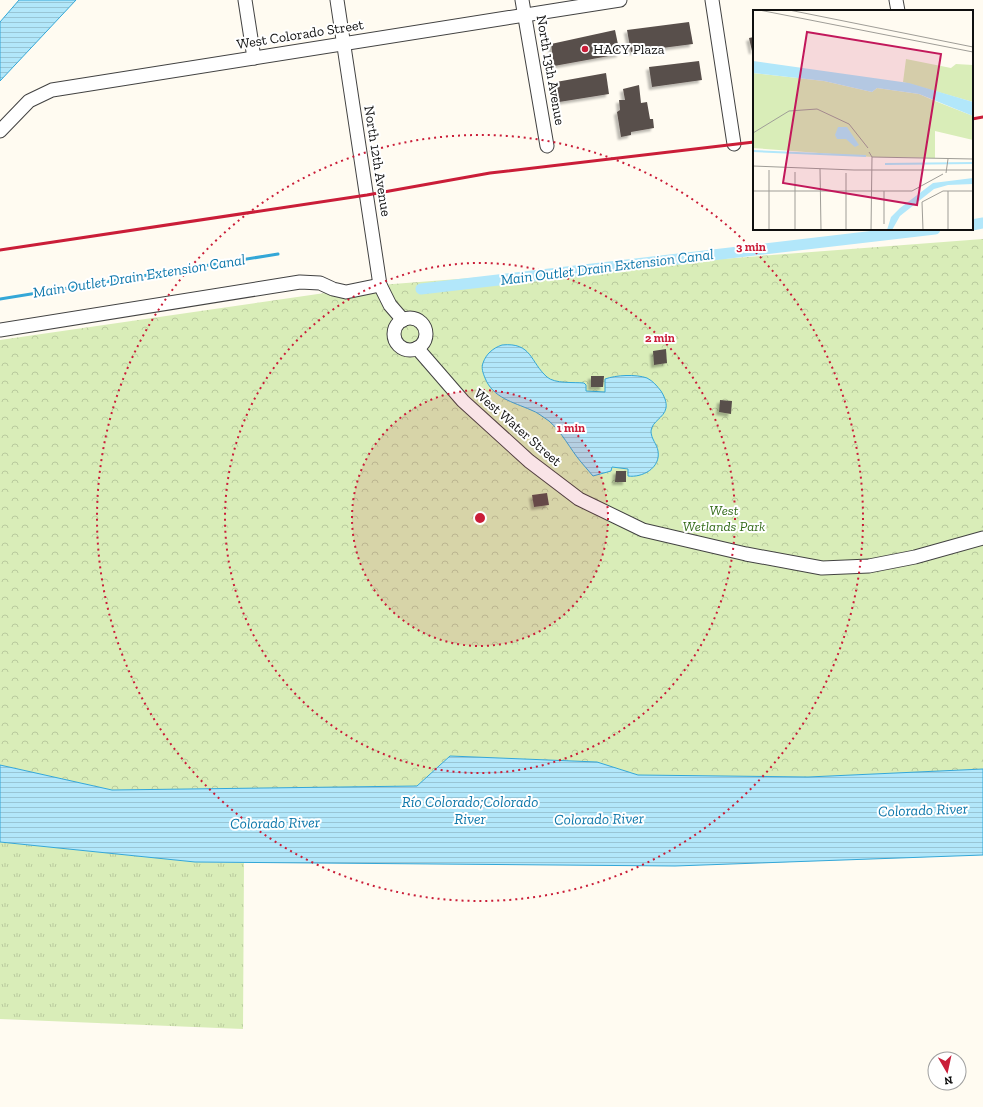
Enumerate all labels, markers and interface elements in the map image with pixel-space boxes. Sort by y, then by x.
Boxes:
inset map [753,10,973,230]
street label: North 13th Avenue [532,14,569,127]
street label: West Colorado Street [235,16,366,53]
place label: HACY Plaza [593,41,665,58]
marker: HACY Plaza [580,44,590,54]
street label: North 12th Avenue [360,105,395,218]
text: 3 min [736,240,766,254]
water label: Main Outlet Drain Extension Canal [499,245,715,289]
water label: Main Outlet Drain Extension Canal [32,250,246,302]
text: 2 min [645,331,675,345]
street label: West Water Street [471,385,565,470]
text: 1 min [557,421,585,435]
park label: West Wetlands Park [683,502,765,535]
centre of rings [473,511,487,525]
water label: Río Colorado;Colorado River [402,793,538,828]
water label: Colorado River [878,799,969,821]
water label: Colorado River [554,809,645,829]
water label: Colorado River [230,813,321,833]
north arrow [927,1051,967,1091]
text: N [943,1073,954,1088]

